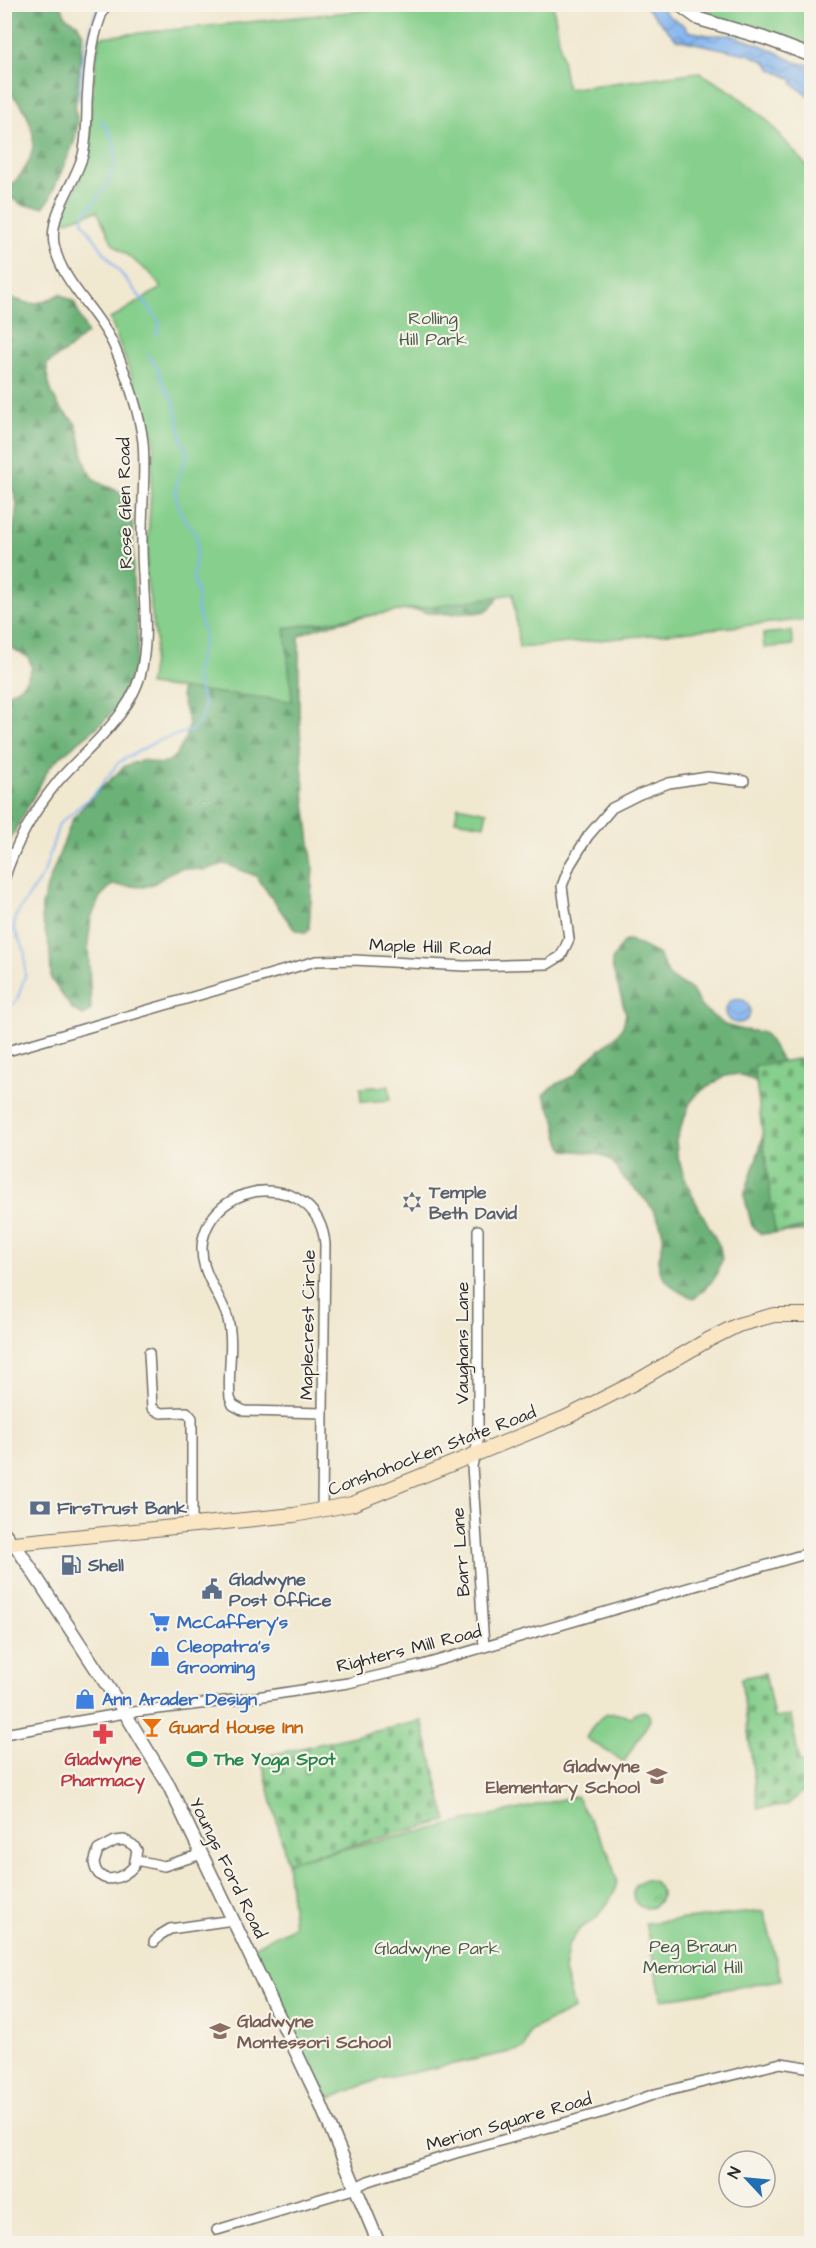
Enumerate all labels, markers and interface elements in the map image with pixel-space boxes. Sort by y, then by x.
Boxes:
park label: Rolling Hill Park [399,306,467,352]
street label: Rose Glen Road [111,437,139,569]
street label: Maple Hill Road [369,932,491,962]
place label: Temple Beth David [428,1180,518,1226]
synagogue icon: Temple Beth David [400,1190,424,1214]
street label: Maplecrest Circle [294,1249,322,1400]
street label: Vaughans Lane [450,1281,476,1404]
street label: Conshohocken State Road [324,1400,540,1502]
bank icon: FirsTrust Bank [28,1496,52,1520]
place label: FirsTrust Bank [57,1496,188,1521]
street label: Barr Lane [445,1506,477,1597]
fuel station icon: Shell [59,1553,83,1577]
place label: Shell [87,1553,124,1578]
place label: Gladwyne Post Office [229,1567,332,1613]
public building icon: Gladwyne Post Office [200,1577,224,1601]
supermarket icon: McCaffery's [148,1610,172,1634]
place label: McCaffery's [177,1610,288,1636]
street label: Righters Mill Road [334,1619,484,1680]
place label: Cleopatra's Grooming [177,1634,270,1681]
shop icon: Cleopatra's Grooming [148,1644,172,1668]
shop icon: Ann Arader Design [73,1687,97,1711]
place label: Ann Arader Design [102,1687,257,1713]
bar icon: Guard House Inn [140,1715,164,1739]
place label: Guard House Inn [169,1715,303,1740]
pharmacy icon: Gladwyne Pharmacy [91,1722,115,1746]
place label: Gladwyne Pharmacy [61,1747,145,1794]
sports icon: The Yoga Spot [185,1747,209,1771]
place label: The Yoga Spot [213,1747,336,1773]
place label: Gladwyne Elementary School [486,1754,640,1801]
school or university icon: Gladwyne Elementary School [645,1764,669,1788]
street label: Youngs Ford Road [182,1793,273,1943]
park label: Peg Braun Memorial Hill [643,1934,743,1980]
park label: Gladwyne Park [374,1936,500,1962]
place label: Gladwyne Montessori School [237,2009,391,2055]
school or university icon: Gladwyne Montessori School [208,2019,232,2043]
street label: Merion Square Road [423,2086,595,2158]
north arrow [717,2149,777,2209]
text: N [722,2164,747,2182]

